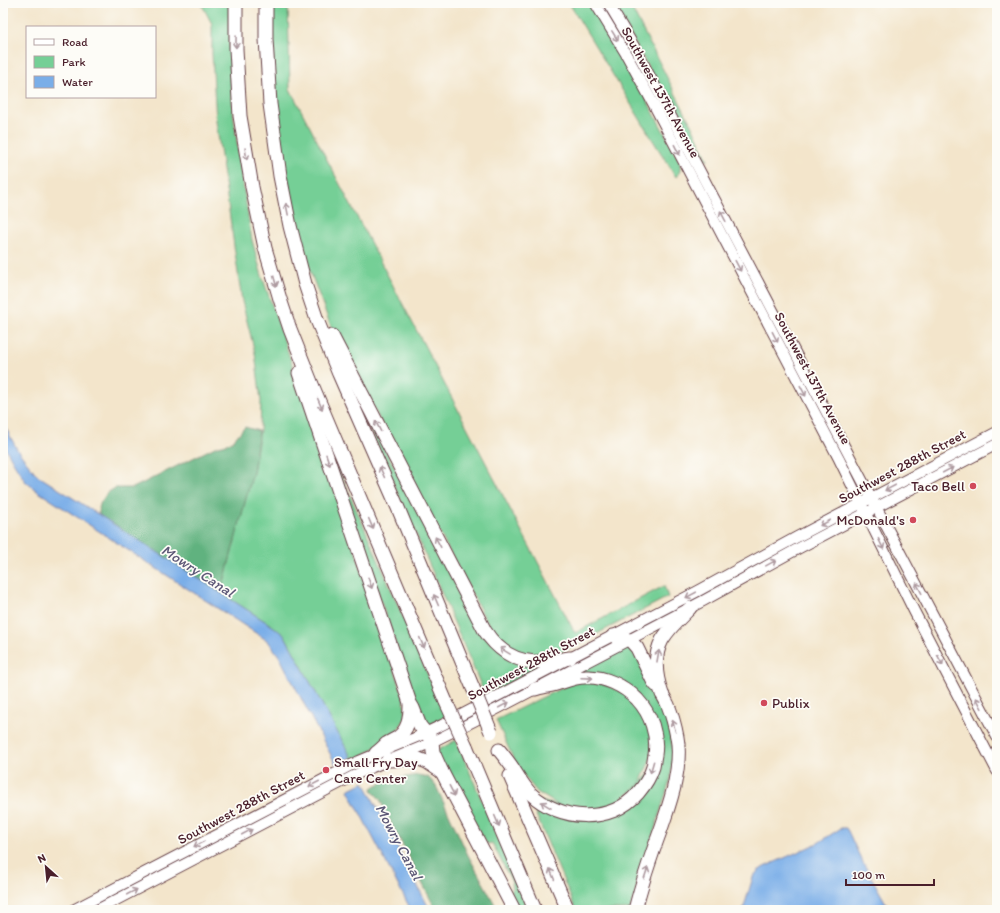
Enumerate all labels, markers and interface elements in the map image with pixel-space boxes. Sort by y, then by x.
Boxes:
street label: Southwest 137th Avenue [617,24,704,161]
legend [26,26,156,98]
one-way arrow [612,30,620,42]
text: Road [62,35,88,49]
one-way arrow [232,35,240,48]
text: Park [62,55,86,69]
text: Water [62,75,93,89]
one-way arrow [674,144,682,156]
one-way arrow [242,147,250,160]
one-way arrow [282,203,290,216]
one-way arrow [719,211,727,223]
one-way arrow [734,259,742,271]
one-way arrow [272,274,279,287]
street label: Southwest 137th Avenue [770,309,855,448]
one-way arrow [772,331,779,343]
one-way arrow [800,385,808,397]
one-way arrow [317,397,325,409]
one-way arrow [374,420,381,432]
street label: Southwest 288th Street [836,426,969,507]
one-way arrow [325,453,333,465]
one-way arrow [942,465,954,473]
one-way arrow [378,467,386,479]
place label: Taco Bell [911,478,965,495]
marker: Taco Bell [968,481,978,491]
one-way arrow [884,485,896,493]
place label: McDonald's [837,512,905,529]
marker: McDonald's [908,515,918,525]
one-way arrow [368,517,375,529]
one-way arrow [819,520,831,527]
one-way arrow [434,536,441,548]
one-way arrow [878,538,885,550]
water label: Mowry Canal [158,541,239,602]
one-way arrow [765,559,777,567]
one-way arrow [367,576,374,589]
one-way arrow [914,582,922,594]
one-way arrow [685,592,697,600]
one-way arrow [432,595,440,607]
street label: Southwest 288th Street [465,623,598,704]
one-way arrow [418,637,426,649]
one-way arrow [499,647,511,655]
one-way arrow [654,650,662,663]
one-way arrow [937,654,944,666]
one-way arrow [580,674,593,682]
place label: Publix [772,695,810,712]
one-way arrow [975,697,982,709]
marker: Publix [759,698,769,708]
one-way arrow [498,701,510,708]
one-way arrow [670,719,677,732]
place label: Small Fry Day Care Center [334,754,418,787]
one-way arrow [648,761,655,774]
marker: Small Fry Day Care Center [321,765,331,775]
street label: Southwest 288th Street [175,767,308,848]
one-way arrow [309,781,321,788]
one-way arrow [449,785,456,797]
one-way arrow [541,800,552,809]
water label: Mowry Canal [371,801,427,885]
one-way arrow [494,814,502,826]
one-way arrow [241,827,253,835]
one-way arrow [193,841,205,848]
north arrow [26,847,66,887]
text: N [35,851,48,866]
scale bar [846,861,934,887]
one-way arrow [642,867,650,879]
text: 100 m [852,868,885,882]
one-way arrow [548,869,556,881]
one-way arrow [126,888,138,895]

